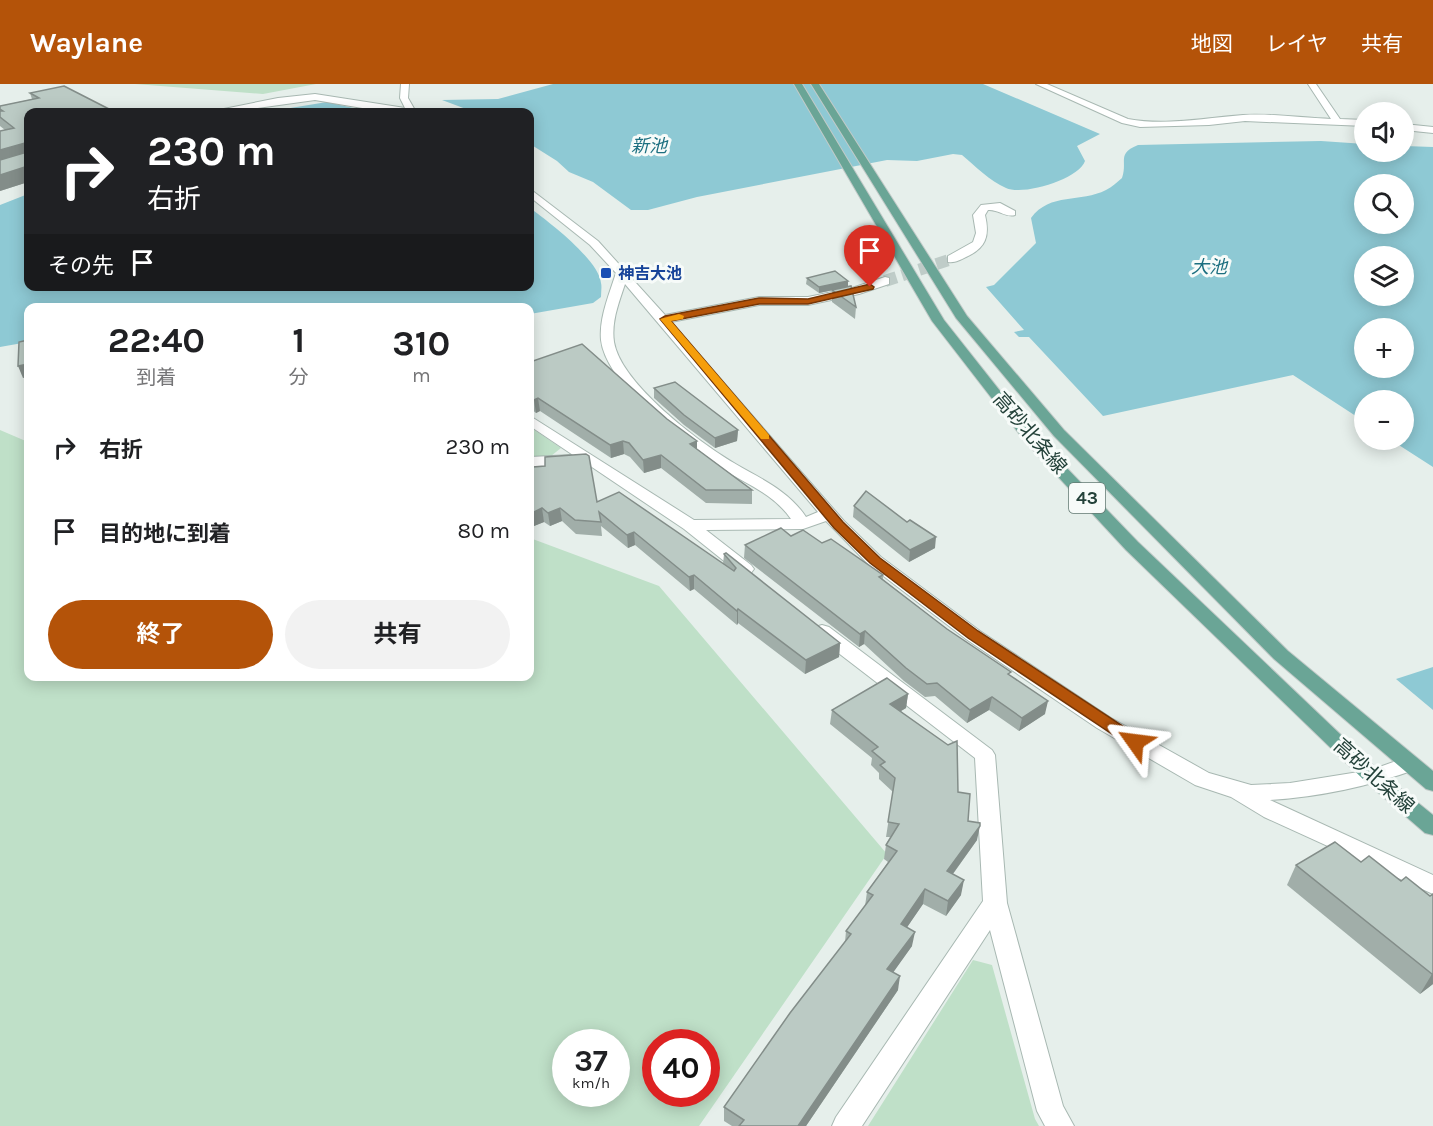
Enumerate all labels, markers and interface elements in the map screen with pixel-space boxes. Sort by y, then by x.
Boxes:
text: Waylane [30,26,143,59]
text: 地図 [1191,32,1233,56]
text: レイヤ [1266,32,1328,56]
text: 共有 [1361,32,1403,56]
map controls [1354,102,1414,450]
button: sound [1354,102,1414,162]
text: 230 m [147,126,276,176]
icon: right [48,132,126,210]
water label: 新池 [631,135,669,157]
button: search [1354,174,1414,234]
text: 右折 [147,183,201,215]
pin [844,225,895,287]
icon: arrive [853,234,886,267]
icon: arrive [126,246,159,279]
button: layers [1354,246,1414,306]
text: その先 [48,253,114,279]
water label: 大池 [1191,256,1229,278]
place label: 神吉大池 [618,264,682,283]
marker: 神吉大池 [599,266,613,280]
button: + [1354,318,1414,378]
text: 22:40 [108,319,205,361]
text: 1 [292,319,305,361]
text: 310 [392,322,450,364]
text: m [412,364,431,387]
text: 到着 [136,366,176,389]
text: 分 [289,366,309,389]
street label: 高砂北条線 [989,388,1071,478]
button: − [1354,390,1414,450]
icon: right [48,431,81,464]
text: 230 m [445,434,510,460]
text: 右折 [99,437,143,463]
road number: 43 [1069,483,1105,513]
icon: arrive [48,515,81,548]
text: 80 m [458,518,510,544]
text: 目的地に到着 [99,521,231,547]
button: 終了 [48,600,273,669]
button: 共有 [285,600,510,669]
position arrow [1103,710,1167,774]
street label: 高砂北条線 [1329,734,1419,818]
speed limit sign: 40 [642,1029,720,1107]
text: 37 [574,1043,608,1079]
text: km/h [572,1074,610,1092]

